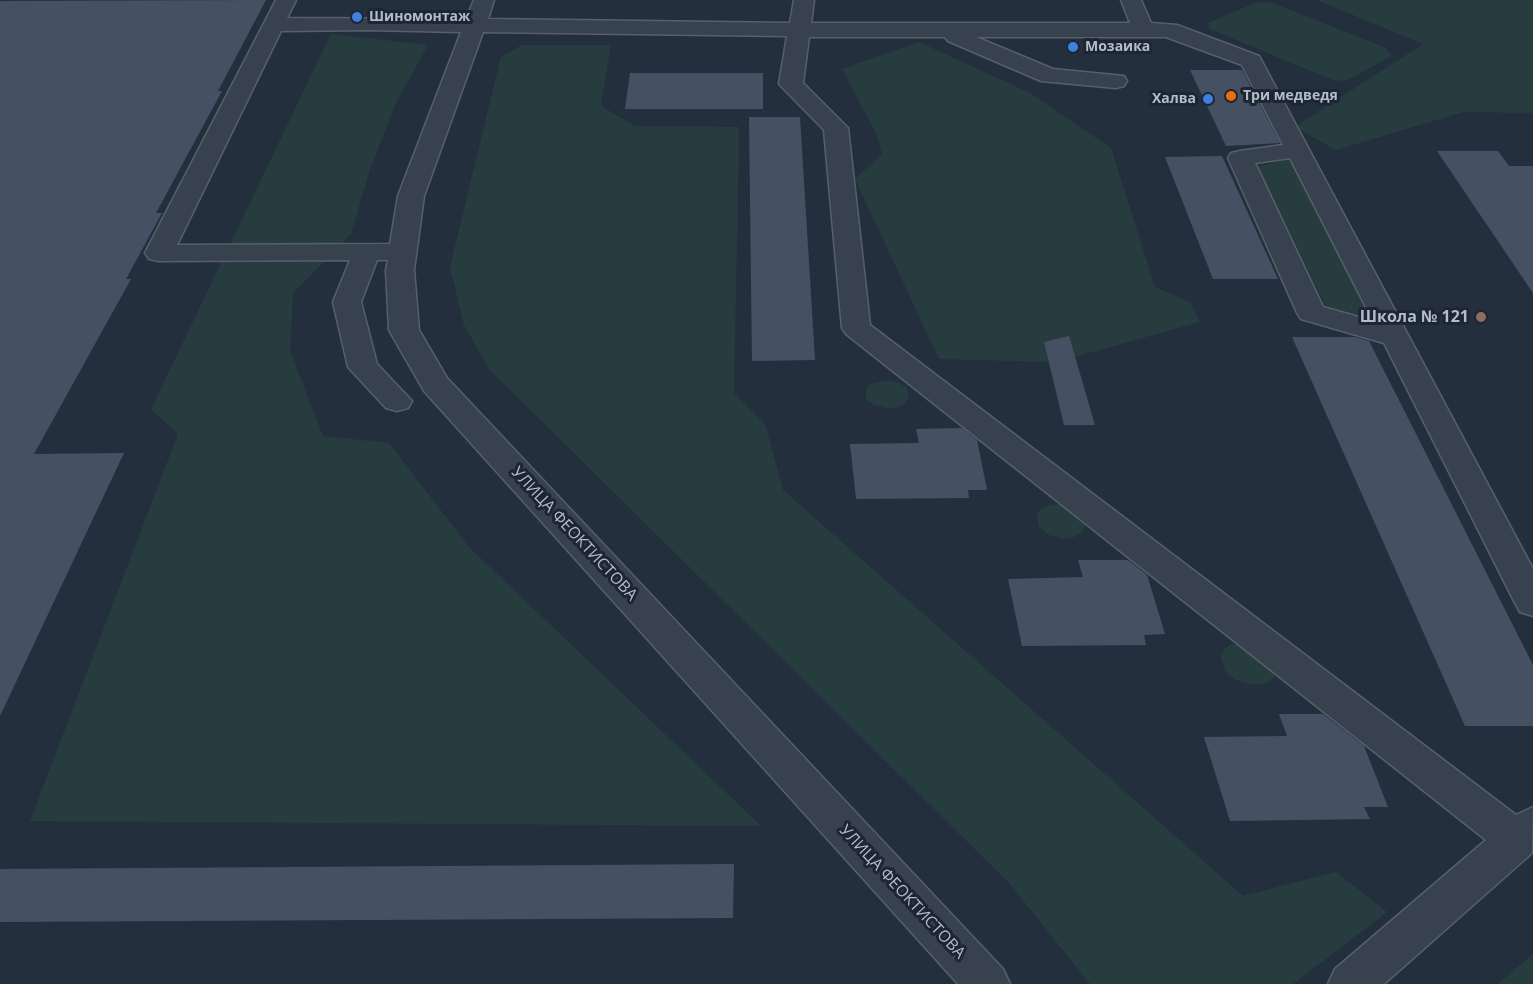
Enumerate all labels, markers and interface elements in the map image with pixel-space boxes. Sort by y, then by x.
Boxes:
place label: Шиномонтаж [369,9,470,25]
marker: Шиномонтаж [350,10,364,24]
place label: Мозаика [1085,39,1150,55]
marker: Мозаика [1066,40,1080,54]
place label: Три медведя [1243,88,1338,104]
marker: Три медведя [1224,89,1238,103]
place label: Халва [1152,91,1196,107]
marker: Халва [1201,92,1215,106]
place label: Школа № 121 [1360,307,1469,327]
marker: Школа № 121 [1474,310,1488,324]
street label: УЛИЦА ФЕОКТИСТОВА [507,463,641,605]
street label: УЛИЦА ФЕОКТИСТОВА [835,821,969,963]

